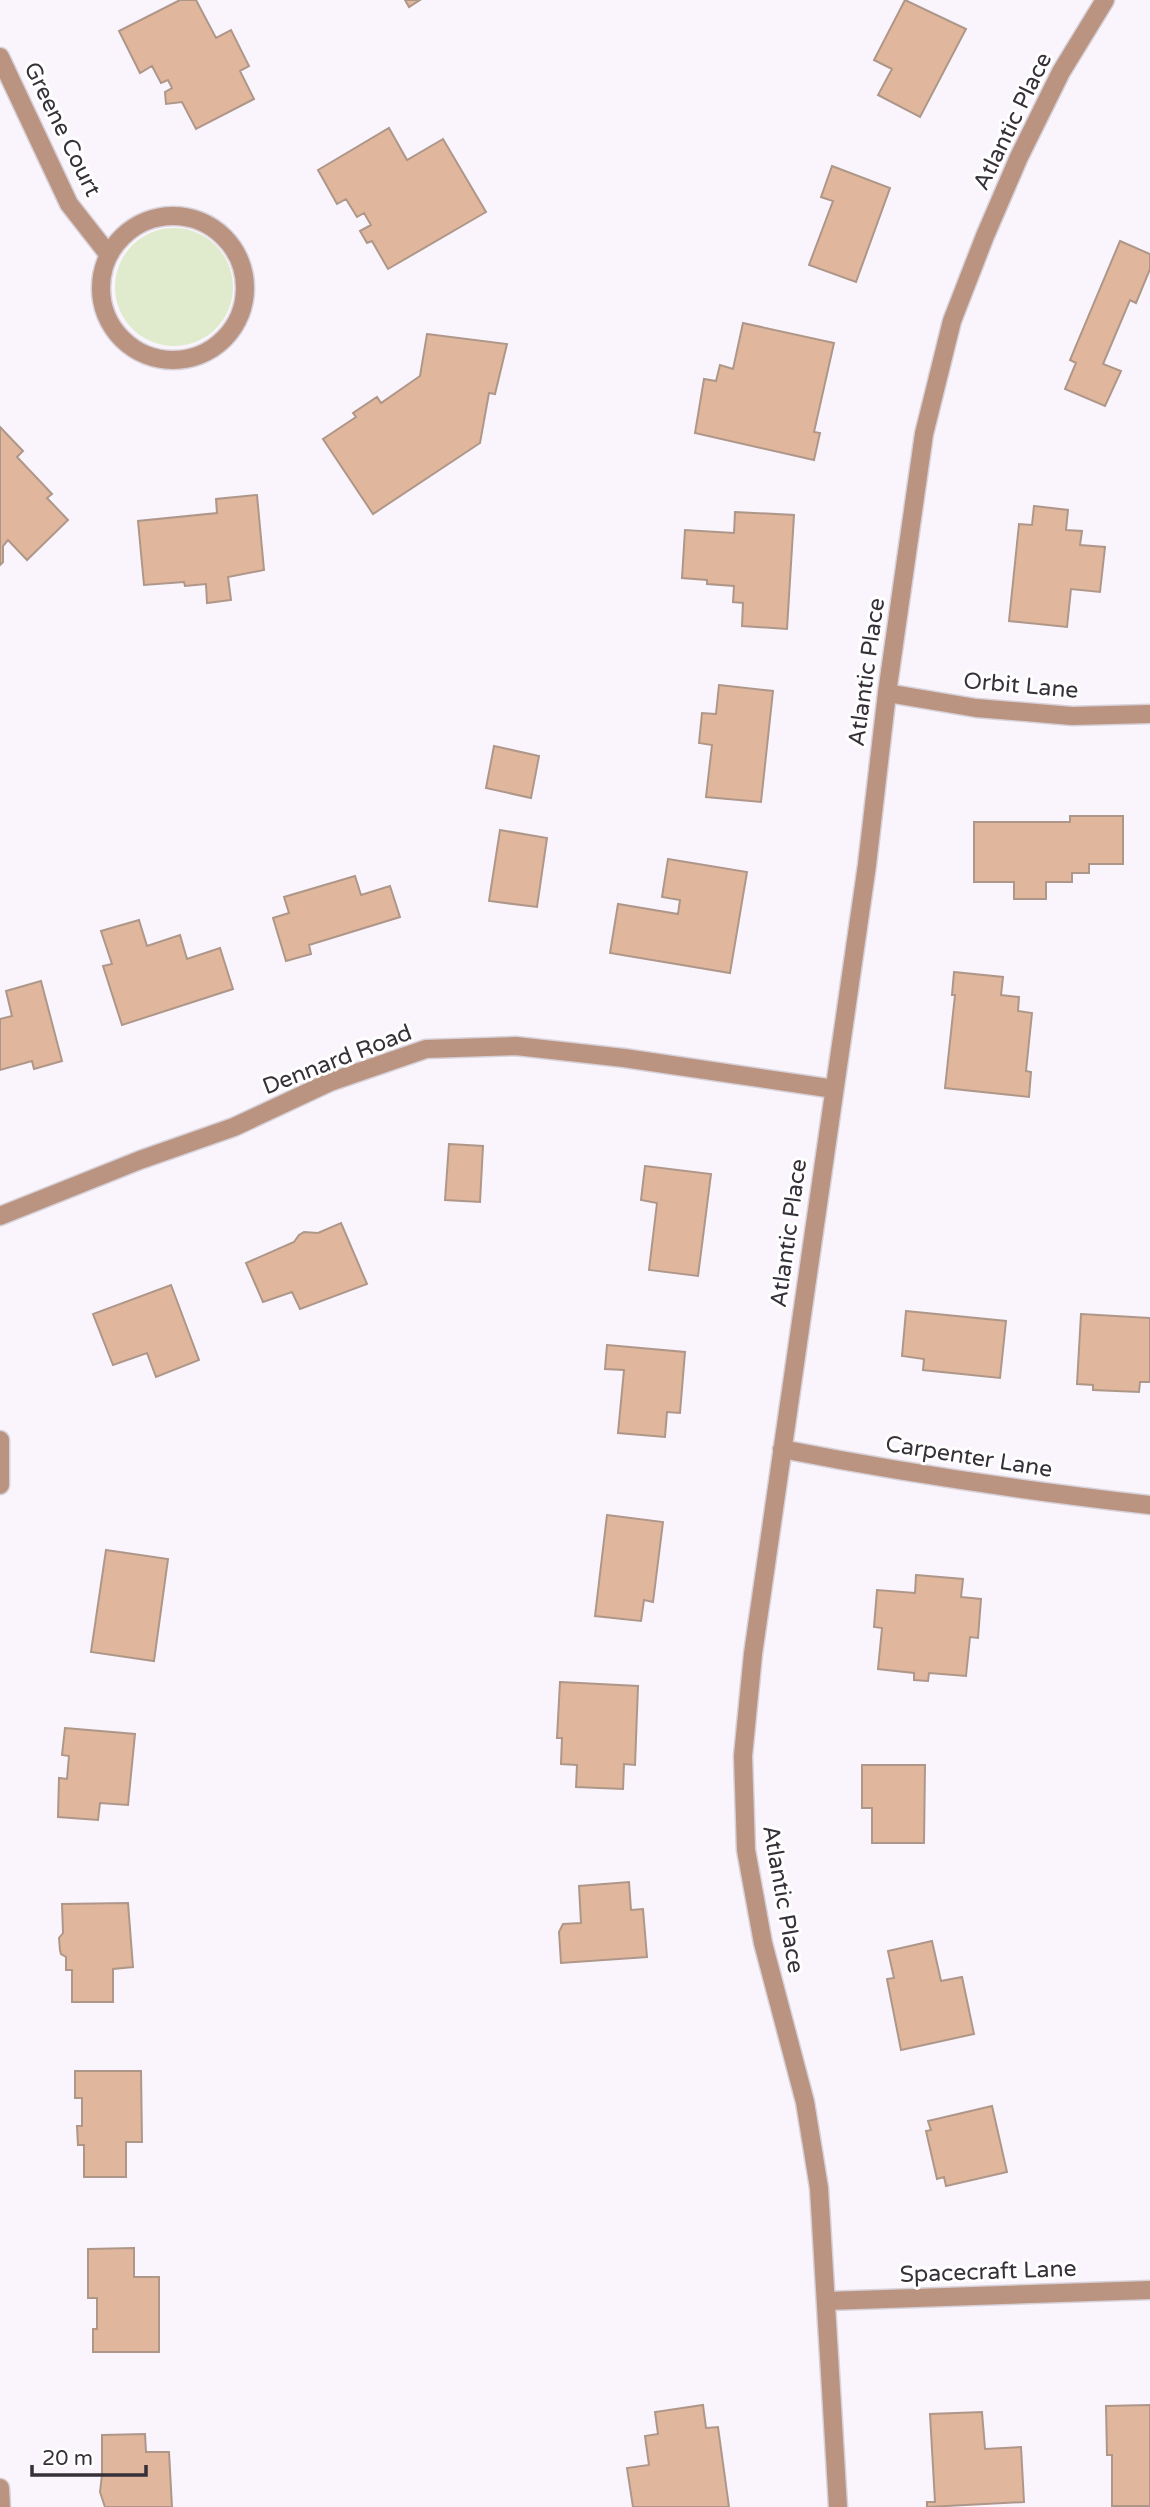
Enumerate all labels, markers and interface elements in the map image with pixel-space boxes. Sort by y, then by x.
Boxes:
street label: Atlantic Place [967,48,1058,195]
street label: Greene Court [17,58,107,201]
street label: Atlantic Place [843,596,891,748]
street label: Orbit Lane [962,667,1080,705]
street label: Dennard Road [259,1019,416,1101]
street label: Atlantic Place [765,1157,813,1309]
street label: Carpenter Lane [883,1430,1054,1484]
street label: Atlantic Place [756,1823,810,1975]
street label: Spacecraft Lane [899,2255,1077,2289]
scale bar [32,2434,145,2478]
text: 20 m [42,2446,93,2471]

